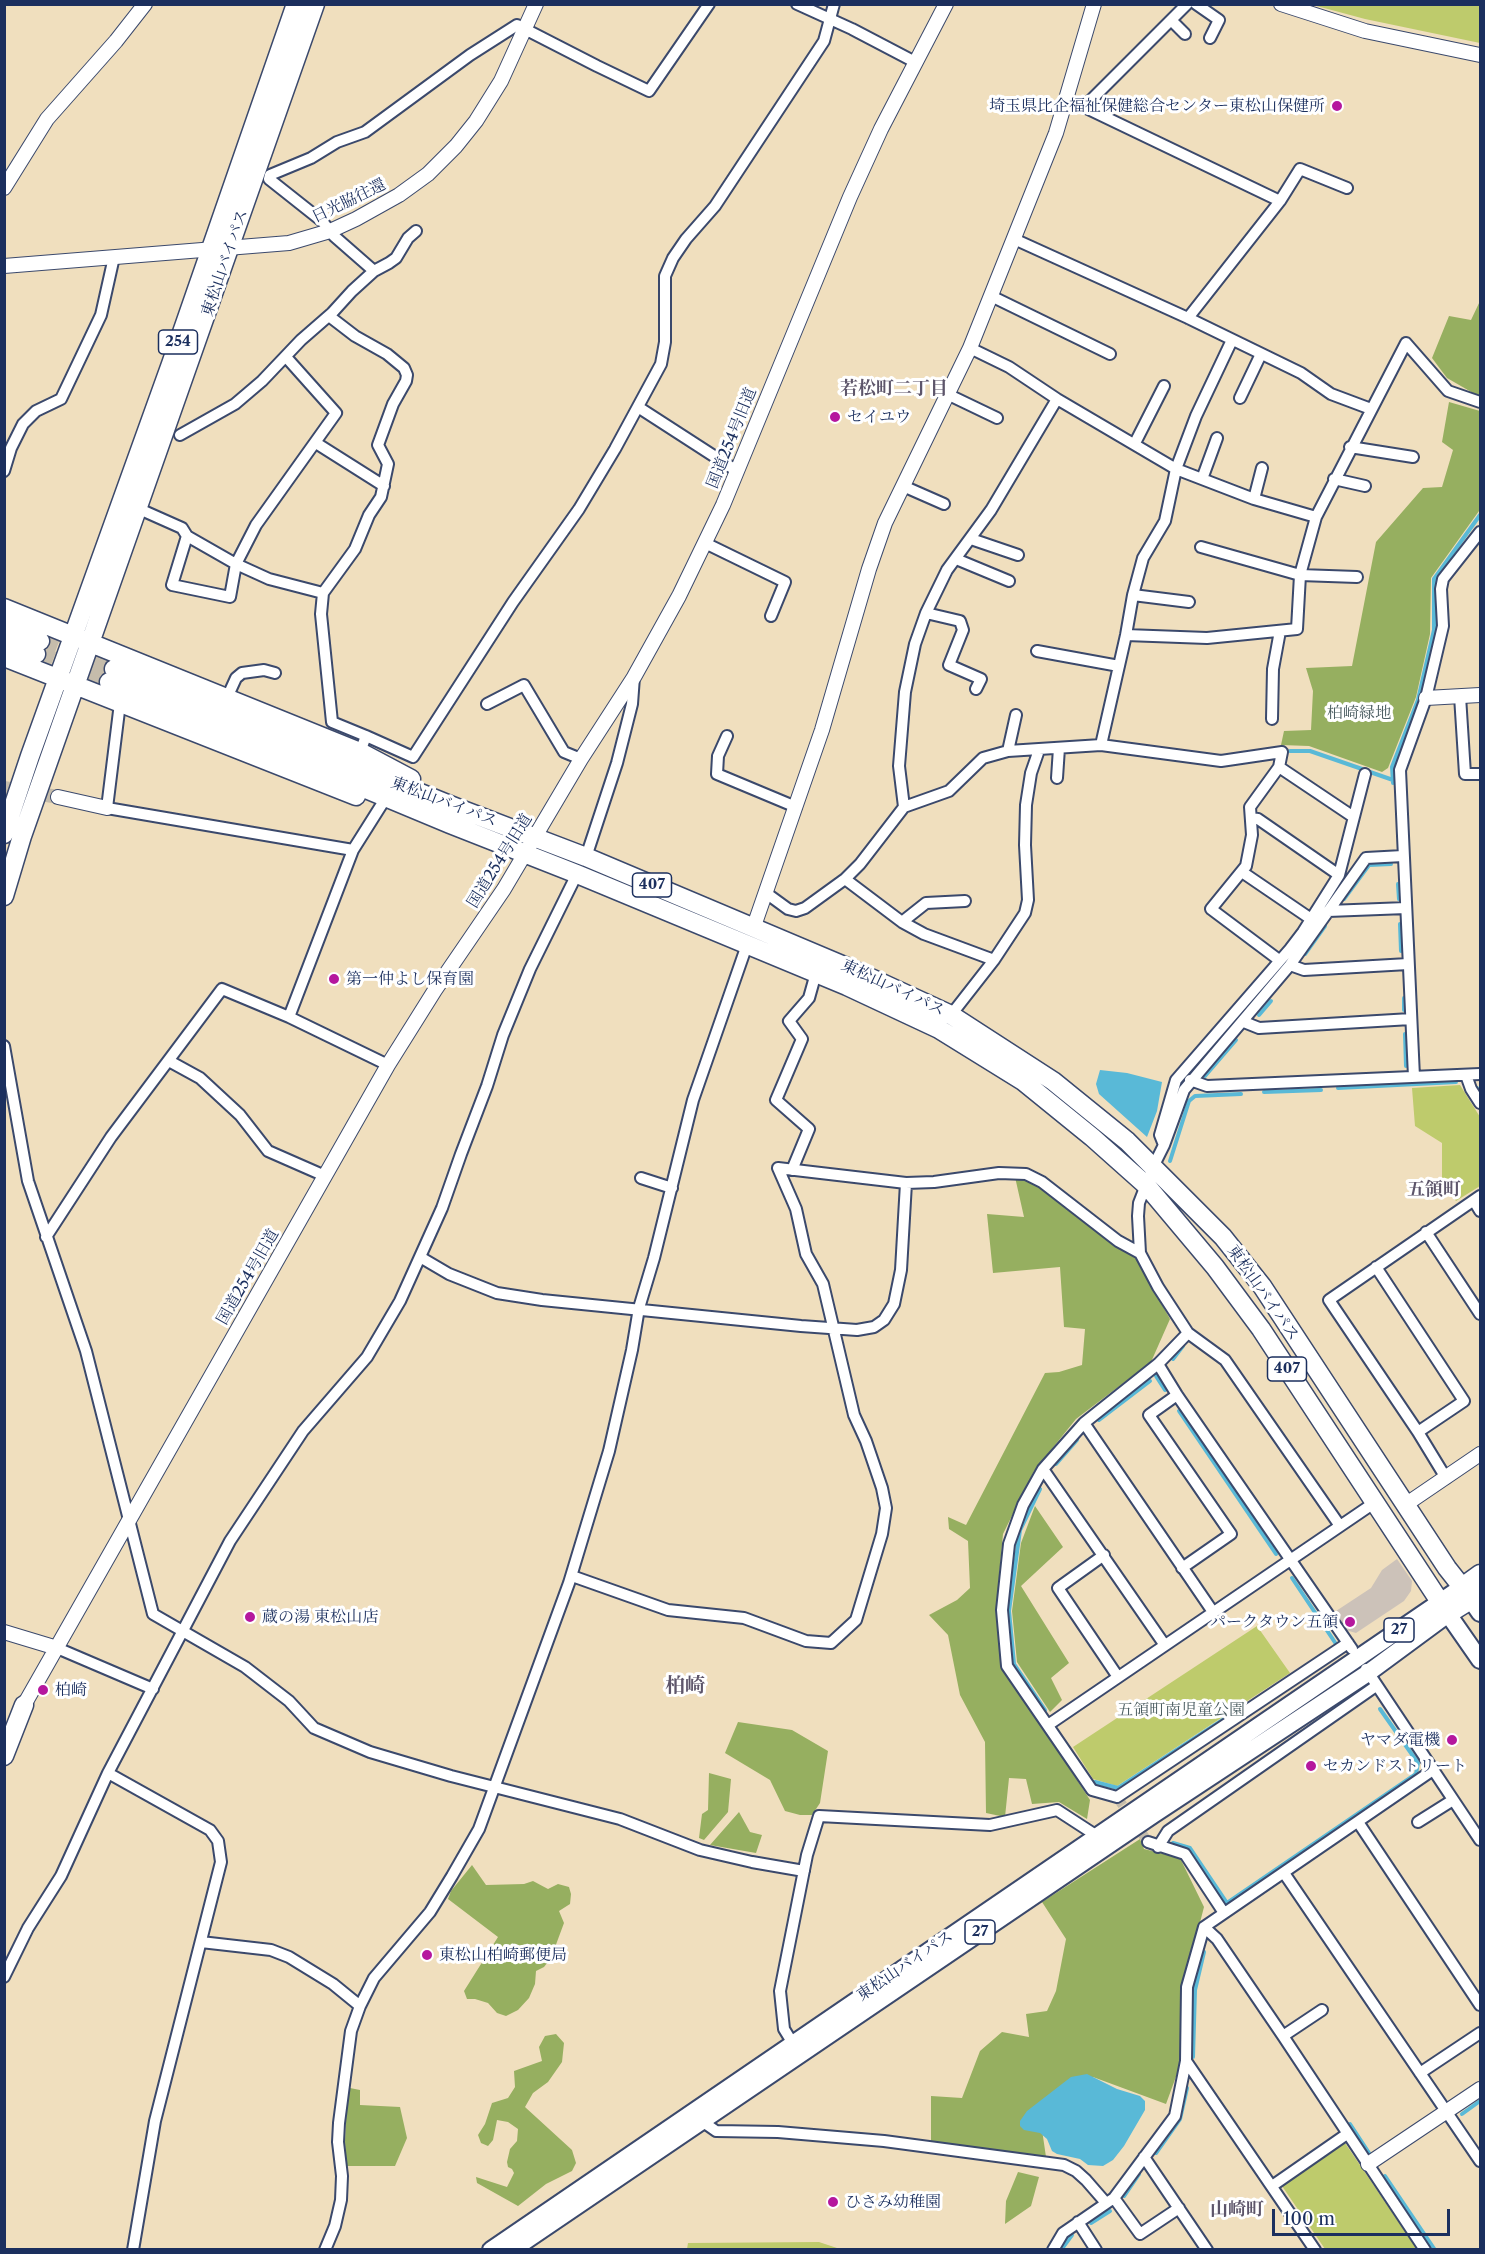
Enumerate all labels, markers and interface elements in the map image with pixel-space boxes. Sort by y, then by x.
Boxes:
place label: 埼玉県比企福祉保健総合センター東松山保健所 [989,96,1325,116]
marker: 埼玉県比企福祉保健総合センター東松山保健所 [1330,99,1344,113]
street label: 日光脇往還 [309,175,389,227]
street label: 東松山バイパス [198,207,252,319]
road number: 254 [158,330,198,354]
district label: 若松町二丁目 [840,378,948,400]
street label: 国道254号旧道 [703,385,761,491]
place label: セイユウ [847,407,911,427]
marker: セイユウ [828,410,842,424]
park label: 柏崎緑地 [1327,703,1391,723]
street label: 東松山バイパス [388,773,500,831]
street label: 国道254号旧道 [463,810,537,912]
road number: 407 [632,873,672,897]
street label: 東松山バイパス [838,956,948,1020]
place label: 第一仲よし保育園 [346,969,474,989]
marker: 第一仲よし保育園 [327,972,341,986]
district label: 五領町 [1407,1179,1461,1201]
street label: 国道254号旧道 [213,1226,283,1328]
street label: 東松山バイパス [1223,1242,1303,1344]
road number: 407 [1268,1357,1306,1381]
place label: 蔵の湯 東松山店 [262,1607,378,1627]
marker: 蔵の湯 東松山店 [243,1610,257,1624]
place label: パークタウン五領 [1210,1612,1338,1632]
marker: パークタウン五領 [1343,1615,1357,1629]
road number: 27 [1384,1618,1414,1642]
district label: 柏崎 [665,1674,705,1698]
place label: 柏崎 [55,1680,87,1700]
marker: 柏崎 [36,1683,50,1697]
park label: 五領町南児童公園 [1117,1700,1245,1720]
place label: ヤマダ電機 [1360,1730,1440,1750]
marker: ヤマダ電機 [1445,1733,1459,1747]
place label: セカンドストリート [1323,1756,1467,1776]
marker: セカンドストリート [1304,1759,1318,1773]
road number: 27 [965,1920,995,1944]
street label: 東松山バイパス [853,1927,957,2005]
place label: 東松山柏崎郵便局 [439,1945,567,1965]
marker: 東松山柏崎郵便局 [420,1948,434,1962]
place label: ひさみ幼稚園 [845,2192,941,2212]
marker: ひさみ幼稚園 [826,2195,840,2209]
scale bar [1275,2197,1454,2235]
district label: 山崎町 [1210,2199,1264,2221]
text: 100 m [1283,2208,1335,2230]

